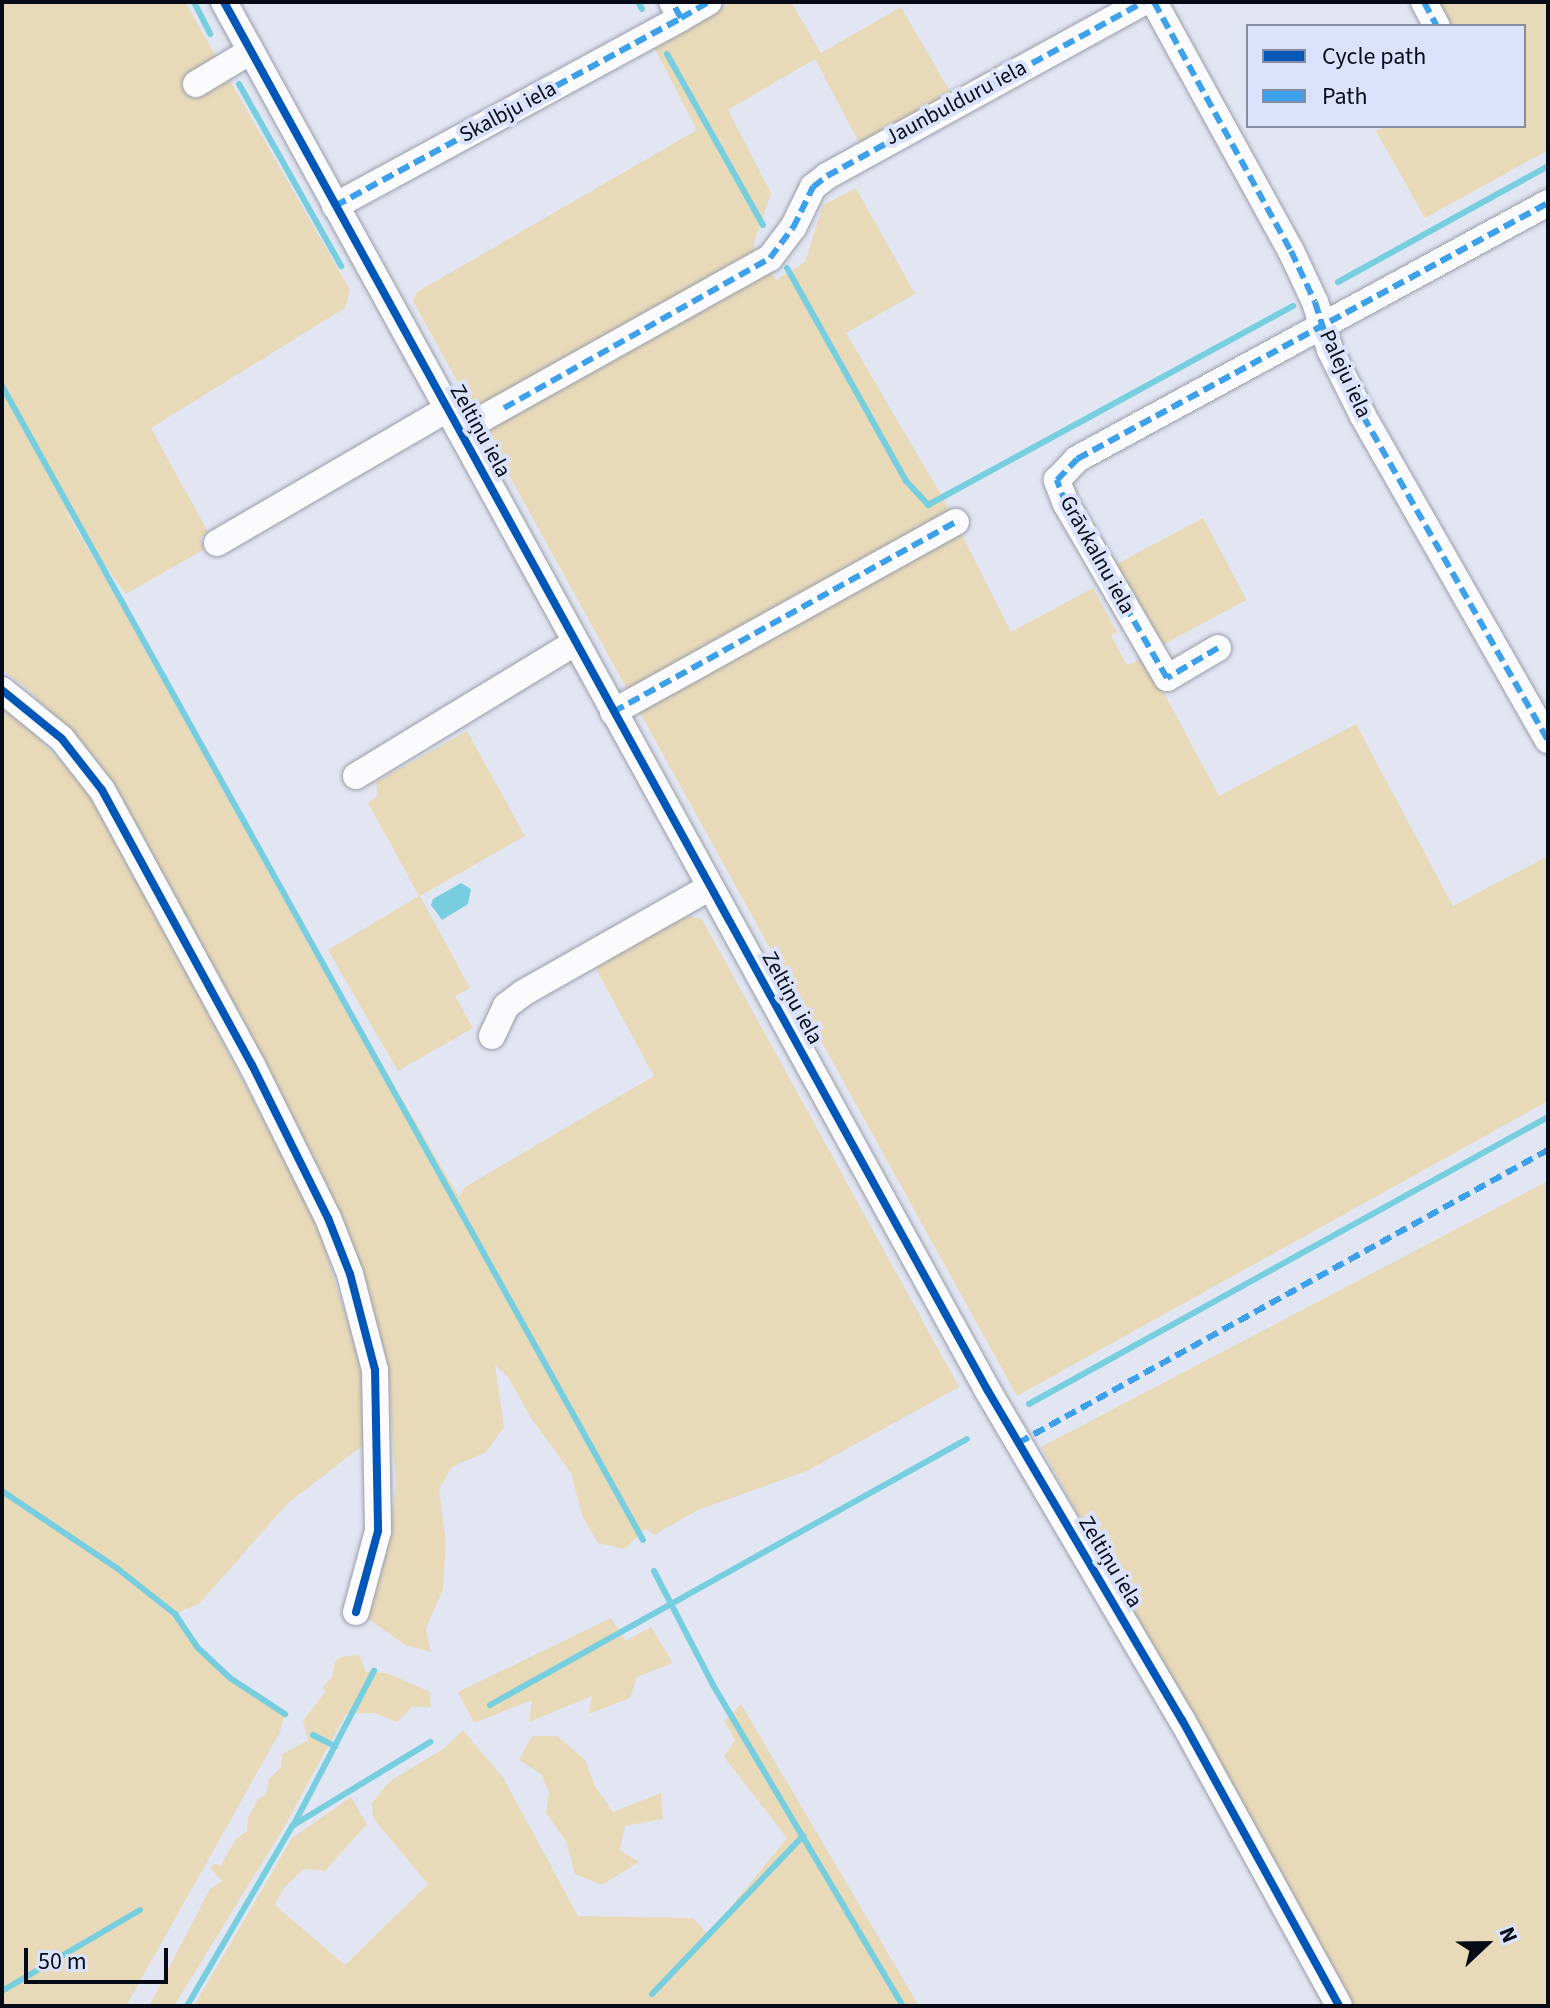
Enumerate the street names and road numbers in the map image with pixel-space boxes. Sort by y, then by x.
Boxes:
street label: Jaunbulduru iela [881,55,1031,151]
street label: Skalbju iela [455,75,561,149]
street label: Paleju iela [1313,326,1377,422]
street label: Zeltiņu iela [444,380,516,482]
street label: Grāvkalnu iela [1054,491,1140,619]
street label: Zeltiņu iela [756,947,828,1049]
street label: Zeltiņu iela [1072,1511,1148,1613]

